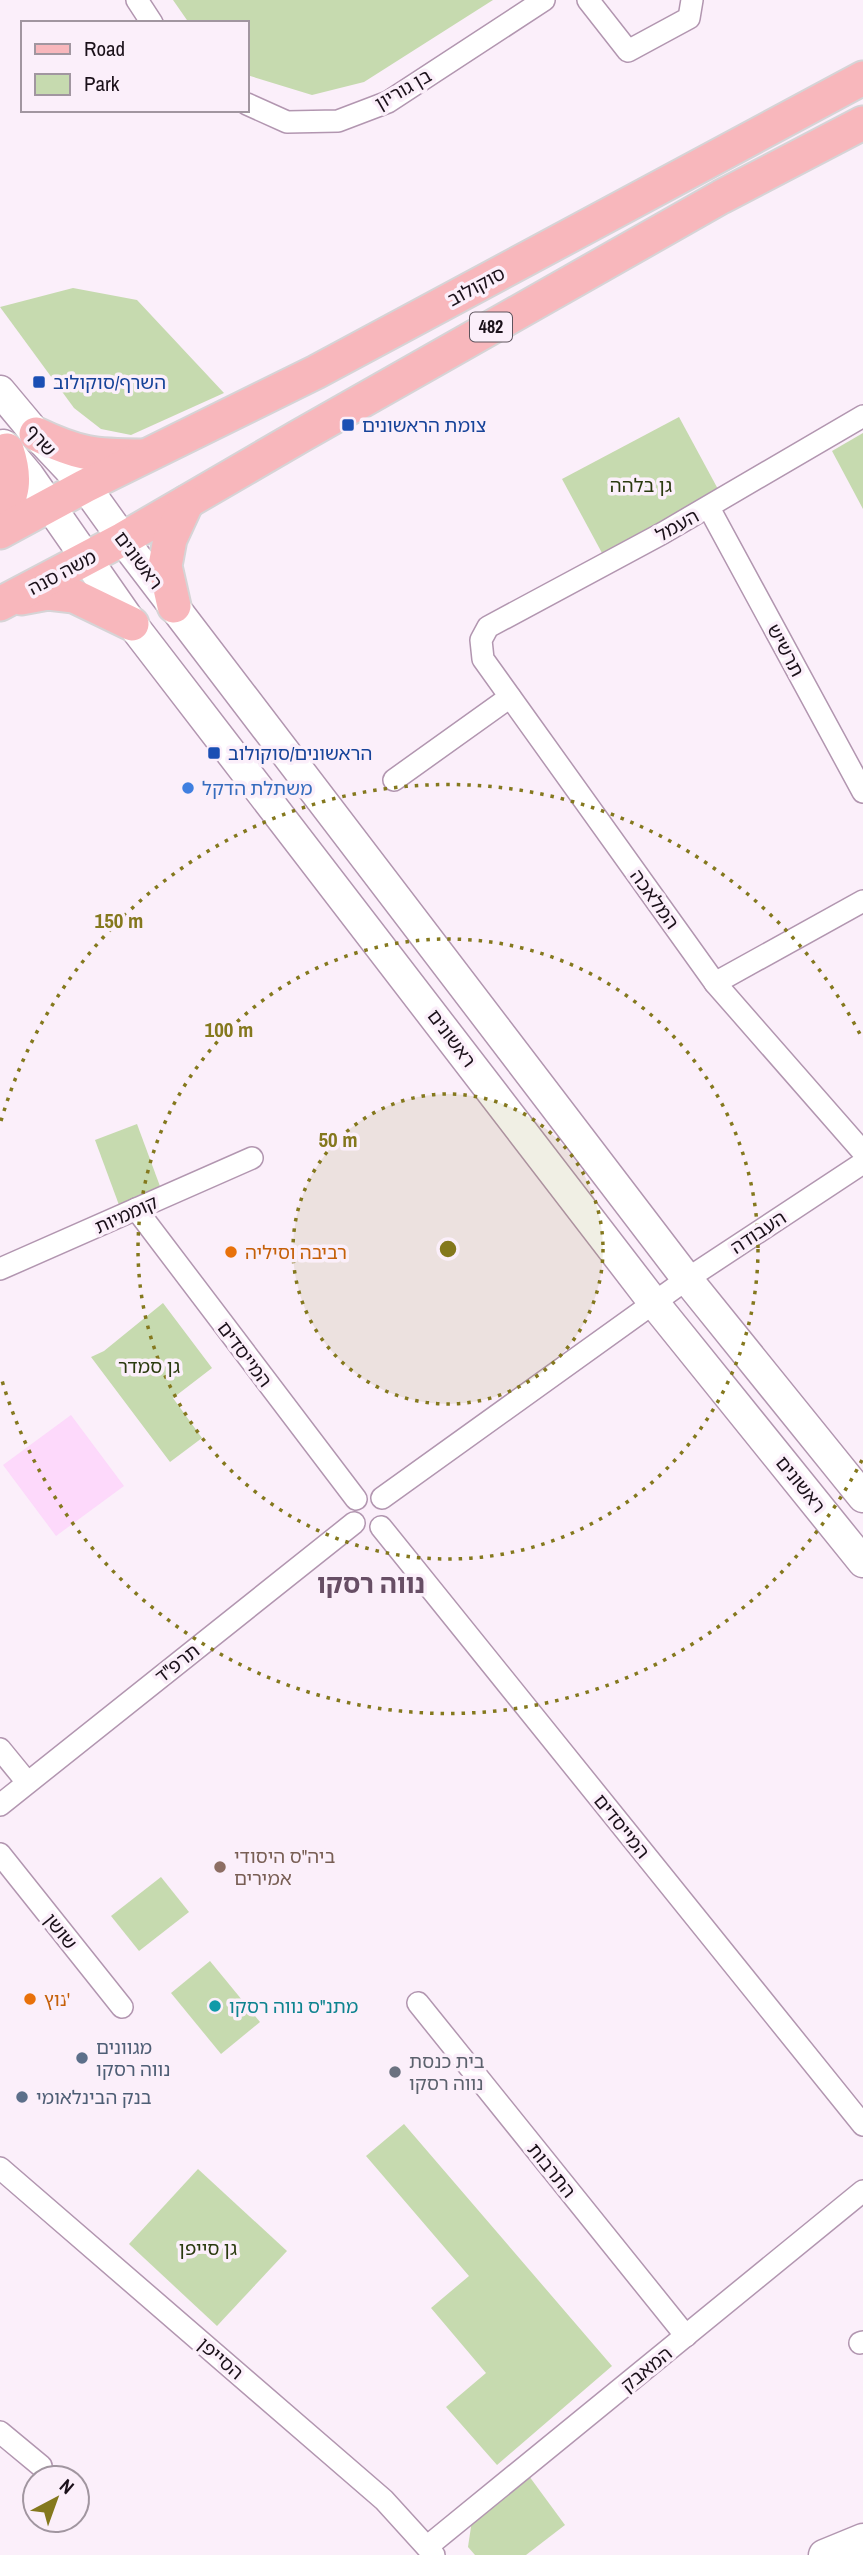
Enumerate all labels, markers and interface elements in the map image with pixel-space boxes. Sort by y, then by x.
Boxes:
legend [21,21,248,112]
text: Road [84,34,125,63]
street label: בן גוריון [370,62,436,116]
text: Park [84,69,120,98]
street label: סוקולוב [443,260,509,312]
road number: 482 [470,312,512,342]
place label: השרף/סוקולוב [53,369,166,395]
marker: השרף/סוקולוב [31,374,47,390]
place label: צומת הראשונים [362,412,486,438]
marker: צומת הראשונים [340,417,356,433]
street label: שרף [20,418,62,462]
park label: גן בלהה [610,472,672,498]
street label: העמל [651,503,703,547]
street label: ראשונים [109,526,169,594]
street label: משה סנה [23,543,101,601]
street label: תרשיש [761,619,811,681]
place label: הראשונים/סוקולוב [228,740,372,766]
marker: הראשונים/סוקולוב [206,745,222,761]
place label: משתלת הדקל [202,775,313,801]
marker: משתלת הדקל [180,780,196,796]
street label: המלאכה [625,864,685,934]
text: 150 m [95,906,143,935]
street label: ראשונים [422,1004,482,1072]
text: 100 m [205,1015,253,1044]
text: 50 m [318,1125,358,1154]
street label: קוממיות [90,1189,162,1239]
street label: העבודה [725,1204,791,1260]
centre of rings [436,1237,460,1261]
place label: רביבה וסיליה [245,1239,347,1265]
marker: רביבה וסיליה [223,1244,239,1260]
street label: המייסדים [212,1316,278,1392]
park label: גן סמדר [118,1353,180,1379]
street label: ראשונים [770,1450,832,1518]
district label: נווה רסקו [317,1566,425,1601]
street label: תרפ"ד [149,1637,205,1689]
street label: המייסדים [588,1788,656,1864]
place label: ביה"ס היסודי אמירים [234,1843,335,1891]
marker: ביה"ס היסודי אמירים [212,1859,228,1875]
street label: שושן [38,1907,84,1955]
place label: נוץ' [44,1986,70,2012]
marker: נוץ' [22,1991,38,2007]
place label: מתנ"ס נווה רסקו [229,1993,358,2019]
marker: מתנ"ס נווה רסקו [207,1998,223,2014]
place label: מגוונים נווה רסקו [96,2034,170,2082]
place label: בית כנסת נווה רסקו [409,2048,485,2096]
marker: מגוונים נווה רסקו [74,2050,90,2066]
marker: בית כנסת נווה רסקו [387,2064,403,2080]
place label: בנק הבינלאומי [36,2084,152,2110]
marker: בנק הבינלאומי [14,2089,30,2105]
street label: התרבות [522,2137,582,2203]
park label: גן סייפן [179,2235,237,2261]
street label: הסייפן [193,2331,249,2385]
street label: המאבק [615,2340,677,2398]
north arrow [21,2464,91,2534]
text: N [54,2473,80,2500]

